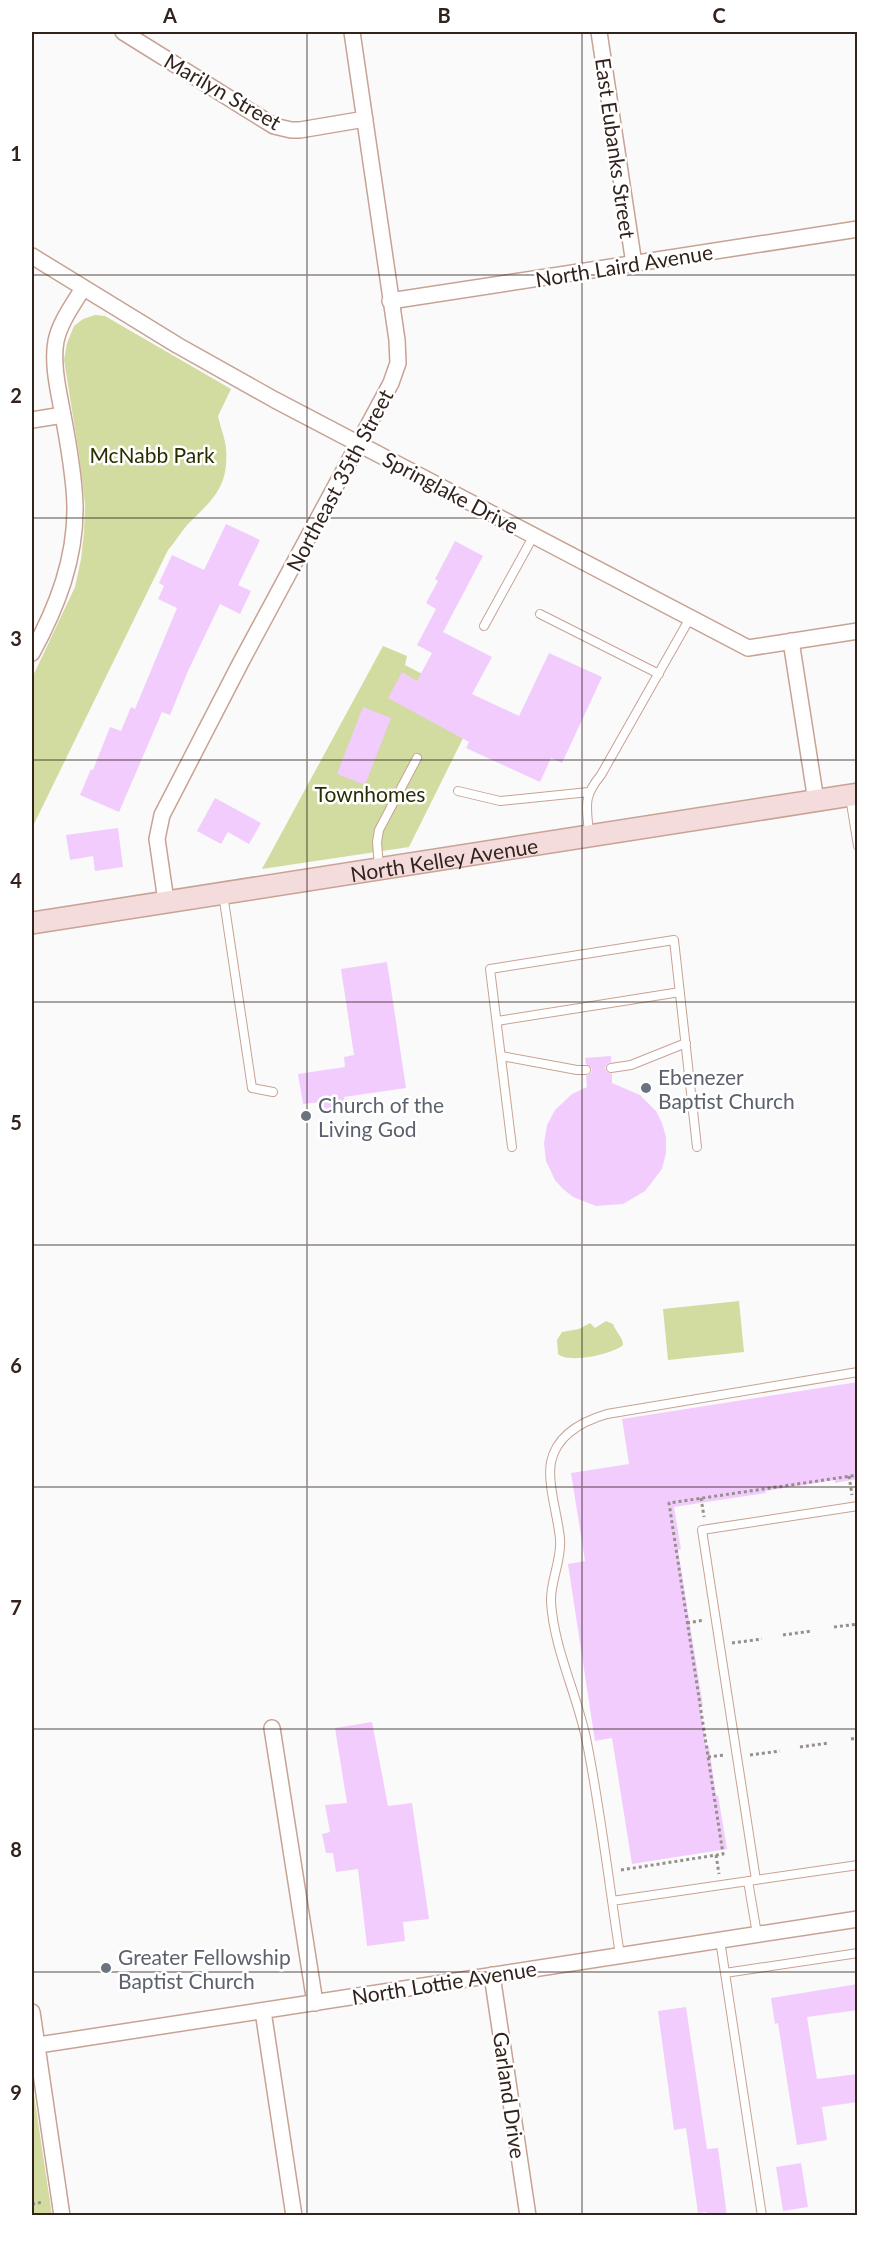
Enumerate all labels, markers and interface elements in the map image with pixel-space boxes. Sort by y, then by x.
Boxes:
text: A [162,3,177,27]
text: B [437,3,451,27]
text: C [712,3,726,27]
street label: Marilyn Street [160,48,286,135]
street label: East Eubanks Street [591,56,641,240]
text: 1 [10,141,22,165]
street label: North Laird Avenue [533,239,715,291]
text: 2 [10,383,22,407]
street label: Northeast 35th Street [280,384,398,575]
park label: McNabb Park [89,442,215,467]
street label: Springlake Drive [379,446,523,538]
text: 3 [10,626,22,650]
park label: Townhomes [315,781,425,806]
street label: North Kelley Avenue [348,832,540,886]
text: 4 [10,868,22,892]
place label: Ebenezer Baptist Church [658,1064,795,1113]
marker: Ebenezer Baptist Church [639,1081,653,1095]
place label: Church of the Living God [318,1092,444,1141]
marker: Church of the Living God [299,1109,313,1123]
text: 5 [10,1110,22,1134]
text: 6 [10,1353,22,1377]
text: 7 [10,1595,22,1619]
text: 8 [10,1837,22,1861]
place label: Greater Fellowship Baptist Church [118,1944,291,1993]
street label: North Lottie Avenue [350,1955,538,2009]
marker: Greater Fellowship Baptist Church [99,1961,113,1975]
street label: Garland Drive [489,2030,531,2160]
text: 9 [10,2080,22,2104]

